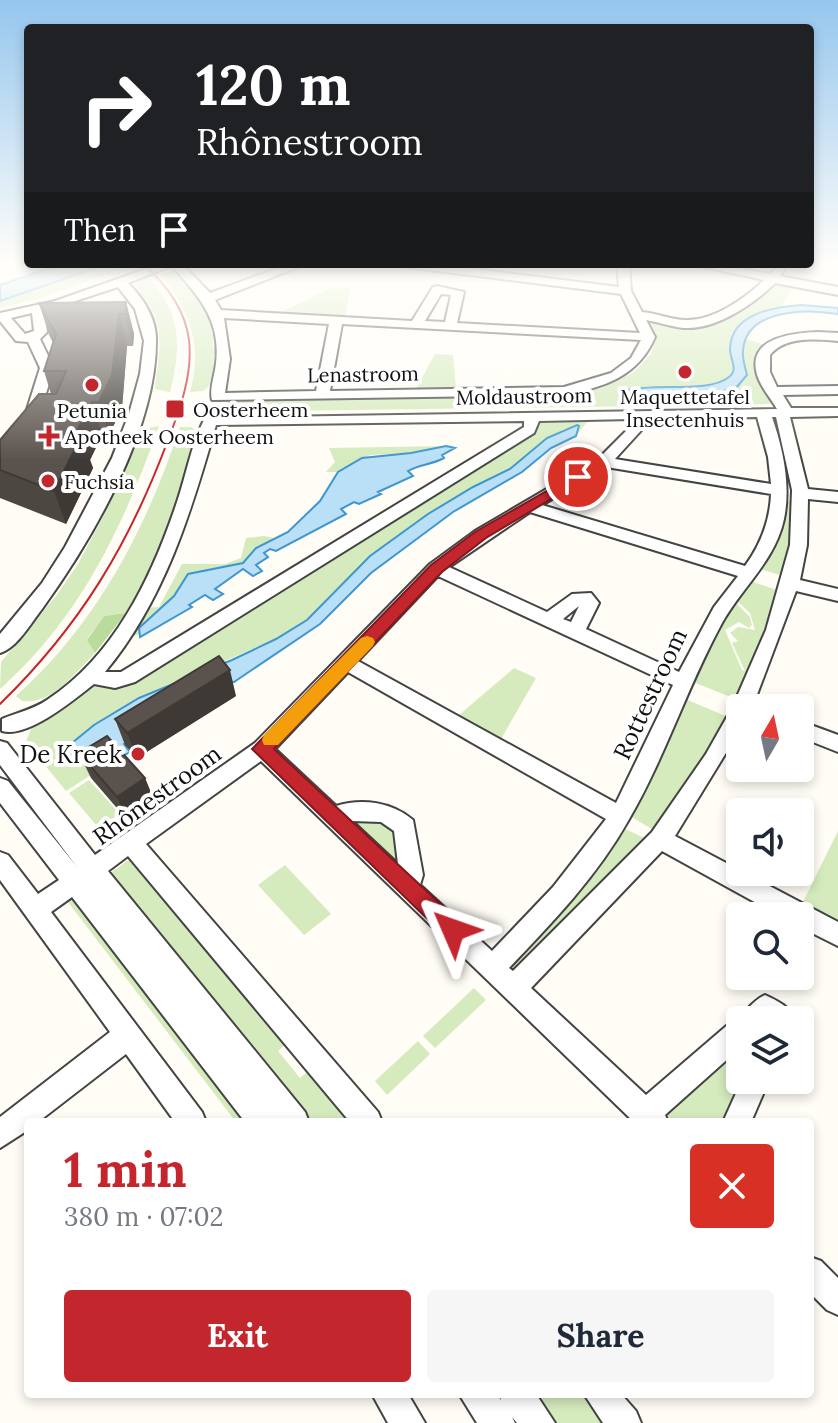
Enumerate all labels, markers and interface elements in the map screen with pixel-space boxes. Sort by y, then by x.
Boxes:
text: 120 m [196,49,350,120]
icon: right [64,56,168,160]
text: Rhônestroom [196,119,423,165]
icon: arrive [152,208,196,252]
text: Then [64,211,136,249]
street label: Lenastroom [307,361,419,387]
marker: Maquettetafel Insectenhuis [676,363,694,381]
marker: Petunia [83,376,101,394]
street label: Moldaustroom [456,382,592,410]
place label: Maquettetafel Insectenhuis [620,384,750,432]
place label: Oosterheem [193,397,308,422]
place label: Petunia [57,398,127,423]
marker: Oosterheem [164,398,186,420]
place label: Apotheek Oosterheem [64,424,274,449]
marker: Apotheek Oosterheem [40,427,58,445]
pin [544,443,612,511]
icon: arrive [556,455,600,499]
place label: Fuchsia [64,469,135,494]
marker: Fuchsia [39,472,57,490]
street label: Rottestroom [606,624,694,764]
north arrow [726,694,814,782]
map controls [726,694,814,1094]
street label: Rhônestroom [87,738,227,852]
place label: De Kreek [19,739,122,770]
marker: De Kreek [129,745,147,763]
button: sound [726,798,814,886]
position arrow [411,888,495,972]
button: search [726,902,814,990]
button: layers [726,1006,814,1094]
text: 1 min [64,1139,187,1200]
button: close [690,1144,774,1228]
text: 380 m · 07:02 [64,1200,223,1233]
button: Exit [64,1290,411,1382]
button: Share [427,1290,774,1382]

